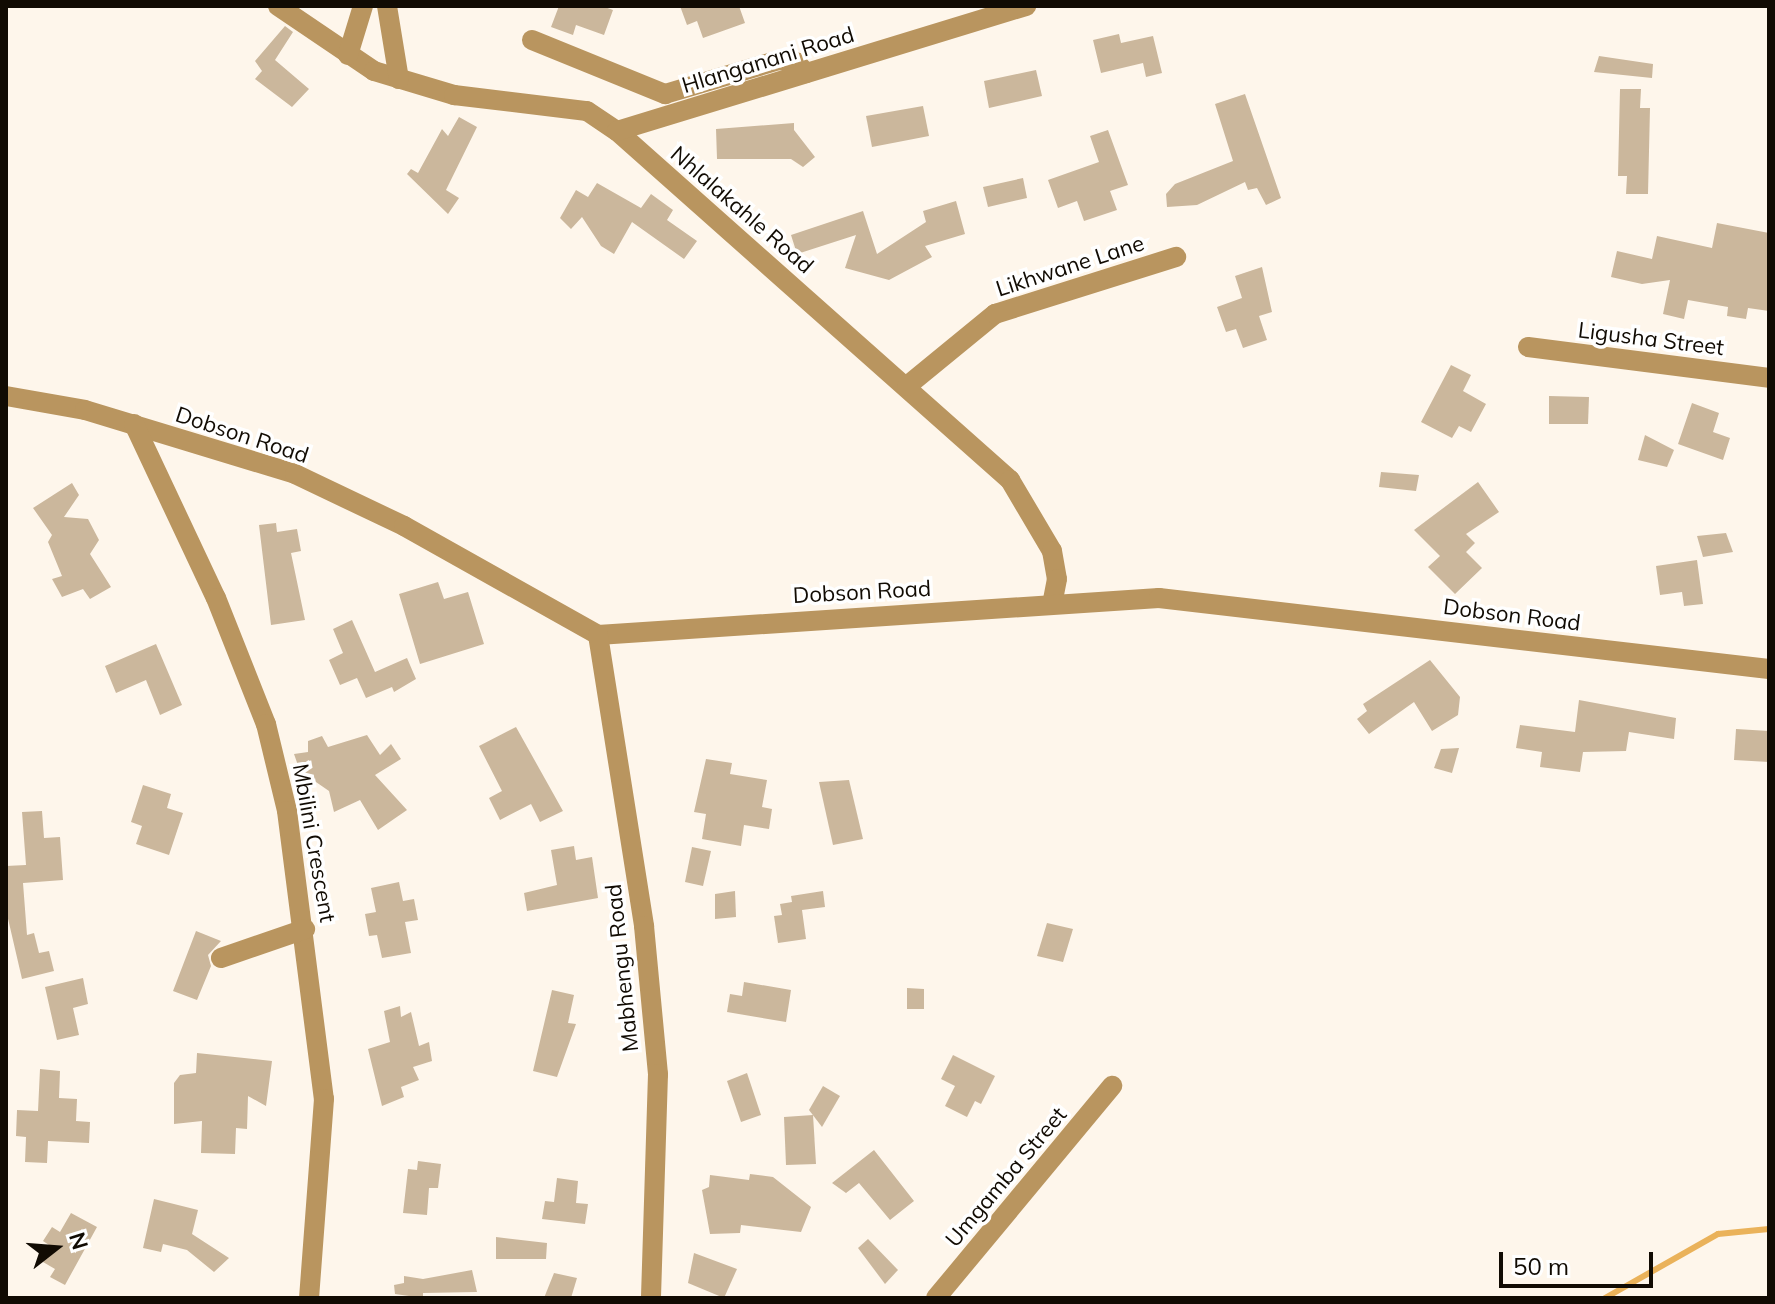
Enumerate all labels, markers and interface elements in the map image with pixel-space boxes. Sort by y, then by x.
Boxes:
street label: Hlanganani Road [679,21,857,99]
street label: Nhlalakahle Road [665,141,819,279]
street label: Likhwane Lane [993,230,1147,302]
street label: Ligusha Street [1577,317,1725,361]
street label: Dobson Road [172,401,312,469]
street label: Dobson Road [792,575,932,609]
street label: Dobson Road [1442,593,1582,637]
street label: Mbilini Crescent [287,762,341,924]
street label: Mabhengu Road [600,883,644,1053]
street label: Umgamba Street [940,1102,1072,1252]
north arrow [16,1208,96,1288]
text: N [63,1229,95,1253]
scale bar [1503,1236,1657,1286]
text: 50 m [1513,1251,1569,1281]

